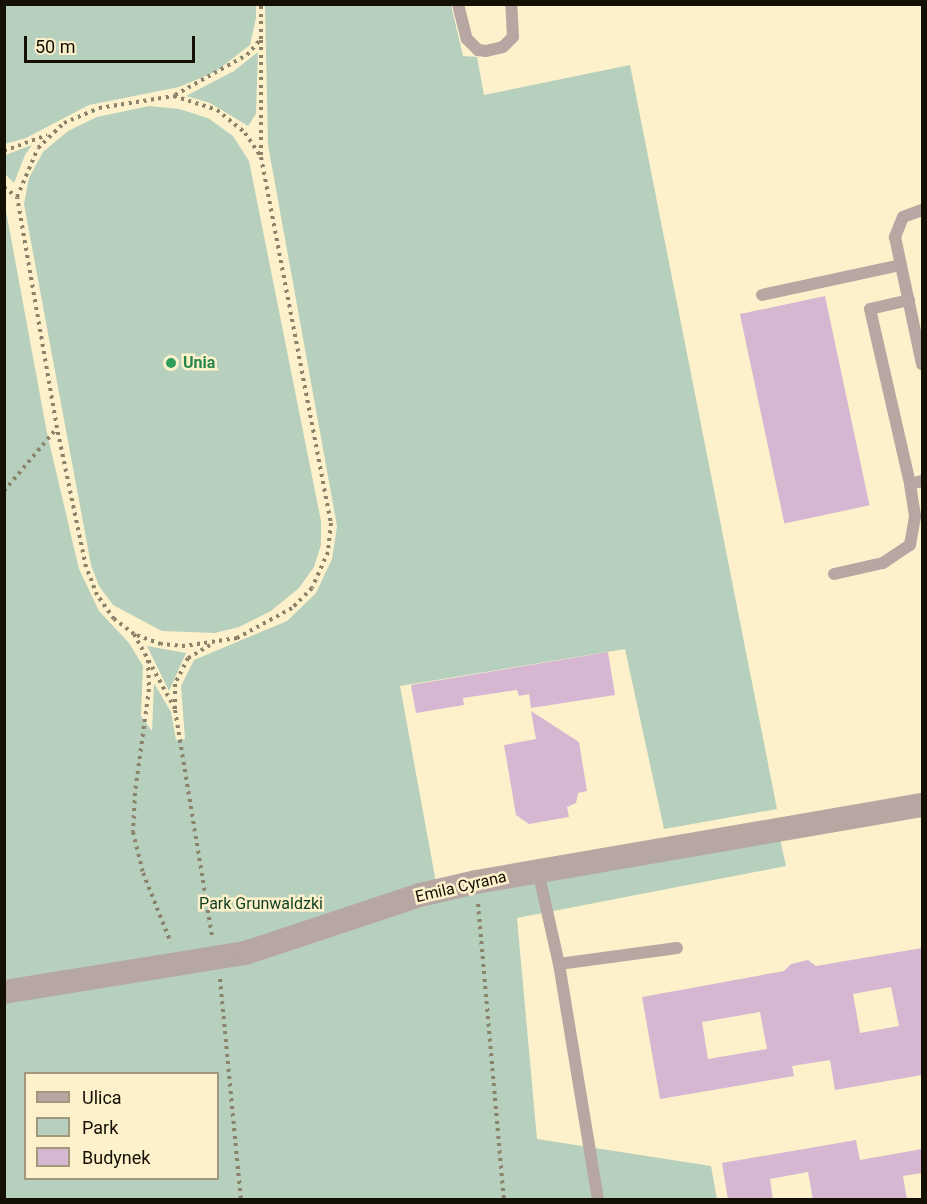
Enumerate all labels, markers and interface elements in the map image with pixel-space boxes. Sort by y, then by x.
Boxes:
scale bar [27,24,198,62]
text: 50 m [35,36,75,57]
place label: Unia [183,353,215,373]
marker: Unia [164,356,178,370]
street label: Emila Cyrana [414,867,508,907]
park label: Park Grunwaldzki [199,894,323,914]
legend [24,1072,219,1180]
text: Ulica [82,1087,122,1108]
text: Park [82,1117,118,1138]
text: Budynek [82,1147,150,1168]

